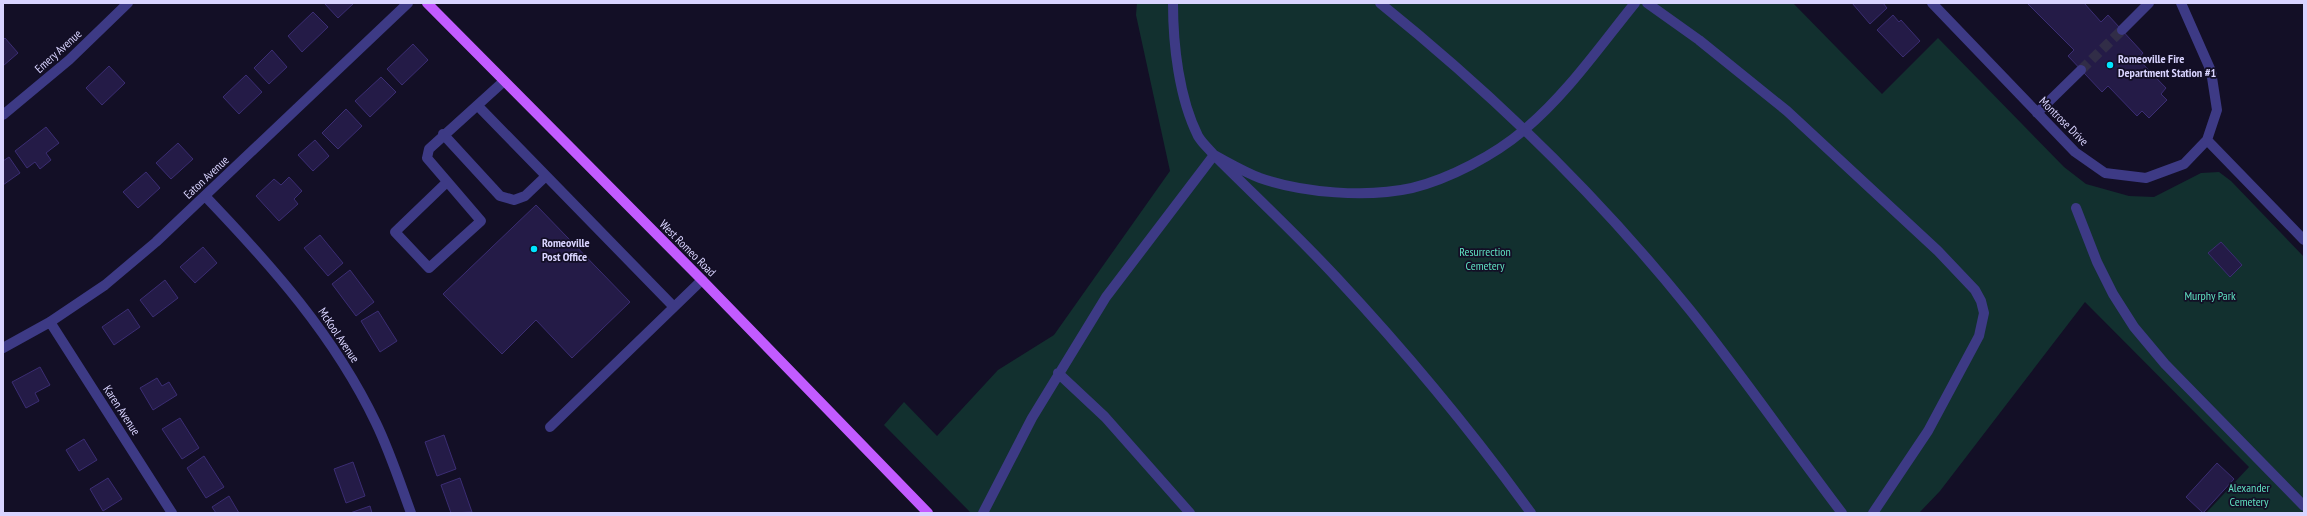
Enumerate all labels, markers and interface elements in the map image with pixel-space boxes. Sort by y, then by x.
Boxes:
street label: Emery Avenue [31,26,85,76]
place label: Romeoville Fire Department Station #1 [2118,51,2216,80]
marker: Romeoville Fire Department Station #1 [2105,60,2115,70]
street label: Montrose Drive [2036,93,2092,149]
street label: Eaton Avenue [180,152,232,202]
street label: West Romeo Road [657,217,719,279]
place label: Romeoville Post Office [542,235,590,264]
marker: Romeoville Post Office [529,244,539,254]
park label: Resurrection Cemetery [1459,244,1511,273]
park label: Murphy Park [2184,288,2236,303]
street label: McKool Avenue [315,305,363,365]
street label: Karen Avenue [100,382,144,438]
park label: Alexander Cemetery [2228,480,2271,509]

